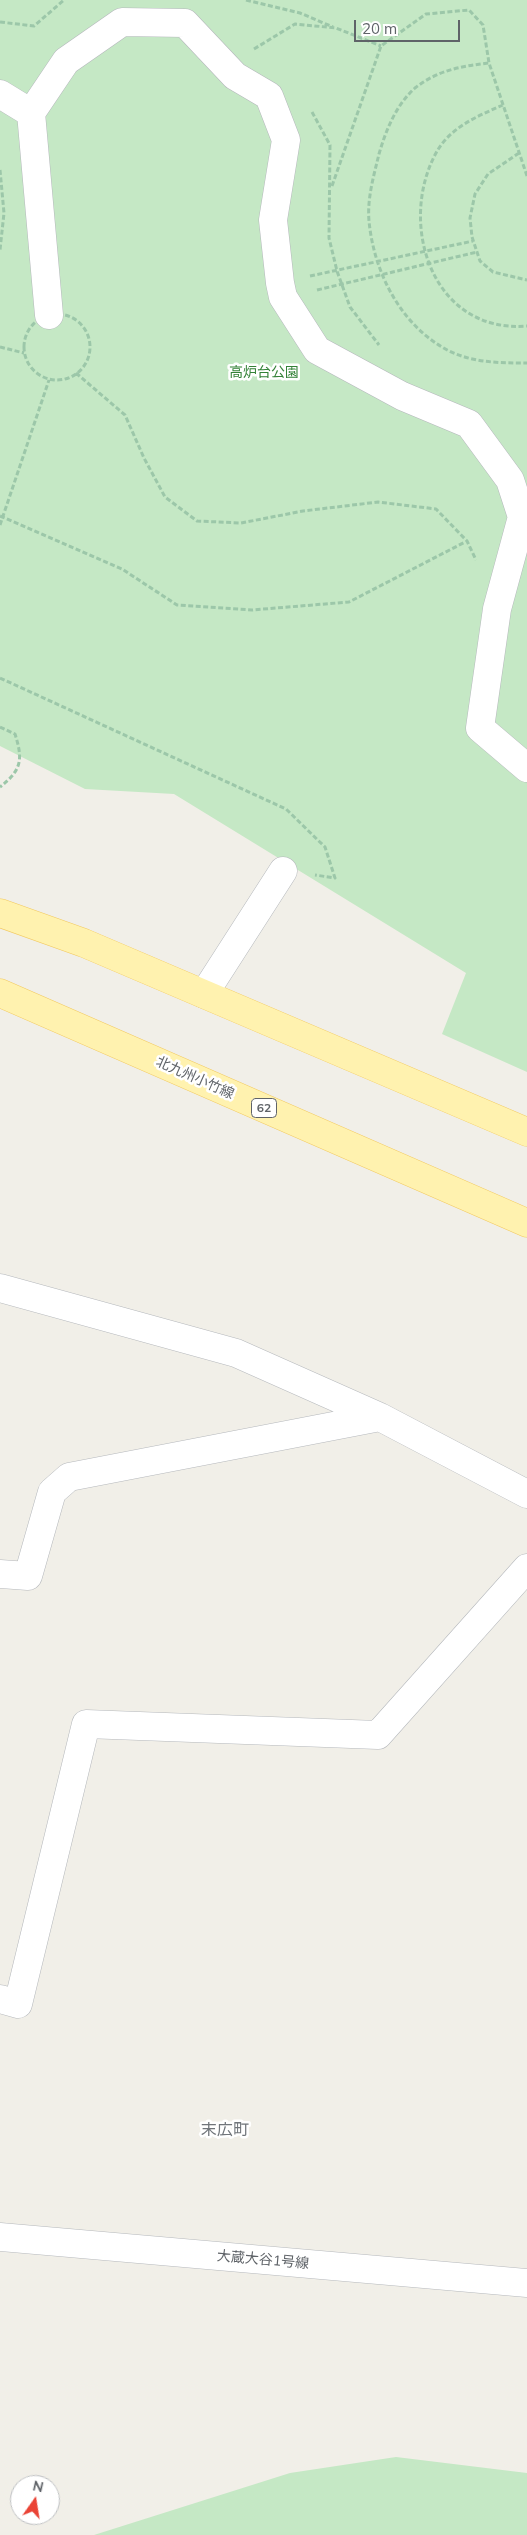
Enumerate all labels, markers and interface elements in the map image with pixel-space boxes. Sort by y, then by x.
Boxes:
scale bar [357,10,463,42]
text: 20 m [362,19,397,38]
park label: 高炉台公園 [229,365,299,381]
street label: 北九州小竹線 [153,1053,237,1103]
road number: 62 [252,1098,276,1118]
district label: 末広町 [201,2120,249,2140]
street label: 大蔵大谷1号線 [216,2248,310,2272]
north arrow [10,2475,60,2525]
text: N [31,2476,45,2496]

